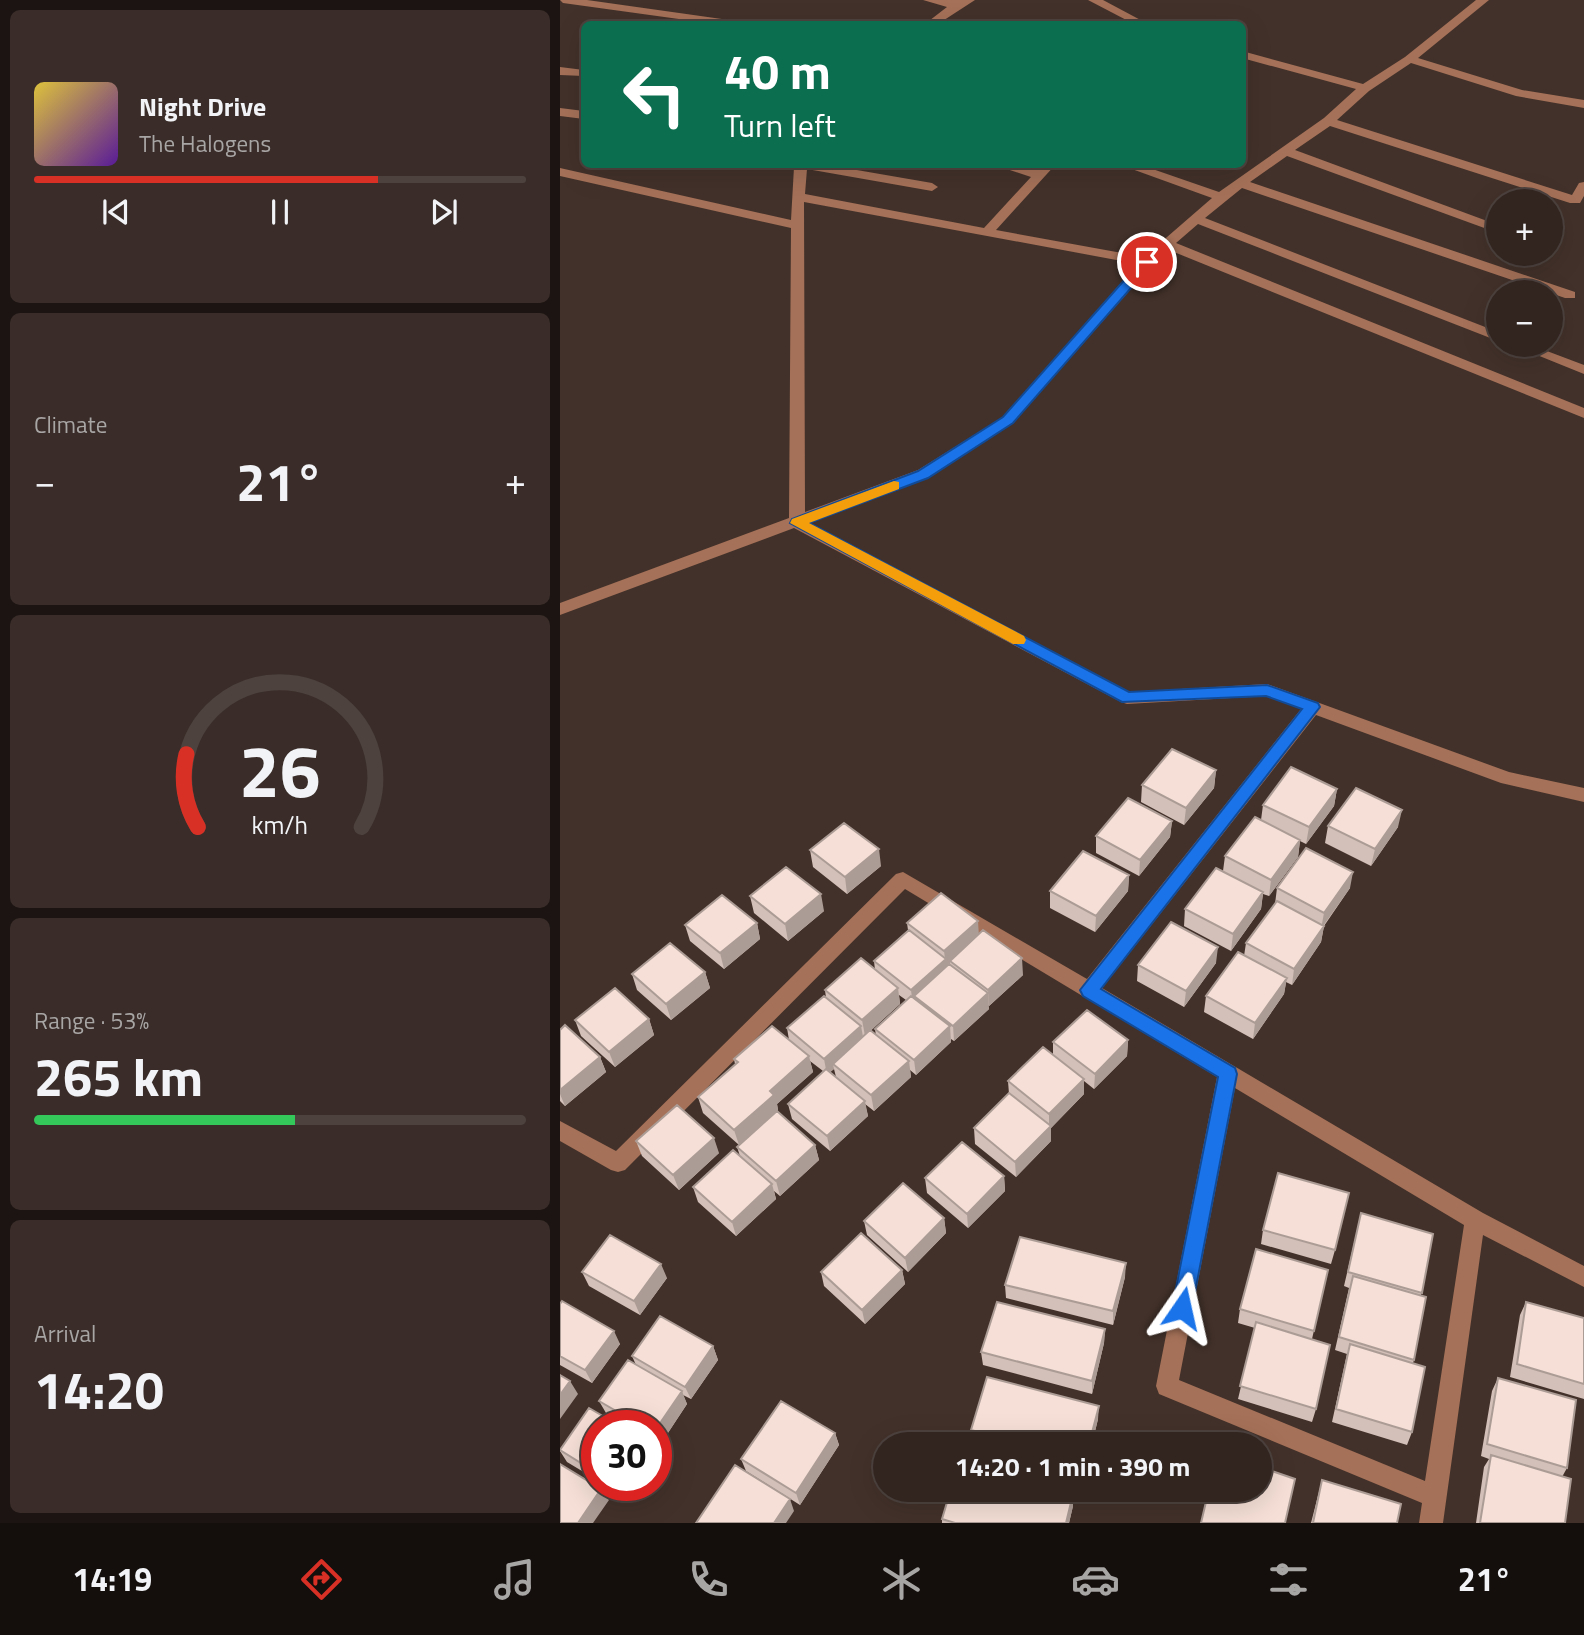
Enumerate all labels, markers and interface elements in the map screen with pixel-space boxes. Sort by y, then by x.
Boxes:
text: 40 m [724,33,831,108]
icon: left [609,49,700,140]
text: Night Drive [139,87,266,126]
text: Turn left [724,101,836,149]
text: The Halogens [139,126,271,161]
map controls [1486,189,1563,357]
button: + [1486,189,1563,266]
icon: previous [97,193,135,231]
icon: pause [261,193,299,231]
icon: next [425,193,463,231]
pin [1117,232,1177,292]
icon: arrive [1128,243,1166,281]
button: − [1486,280,1563,357]
text: Climate [34,407,107,442]
text: 21° [236,442,324,521]
text: − [34,452,55,510]
text: + [505,452,526,510]
text: 26 [239,716,321,826]
text: km/h [252,806,308,844]
text: Range · 53% [34,1003,149,1038]
text: 265 km [34,1037,203,1116]
position arrow [1145,1271,1219,1345]
text: Arrival [34,1316,96,1351]
text: 14:20 [34,1350,164,1429]
speed limit sign: 30 [581,1410,672,1501]
text: 14:20 · 1 min · 390 m [955,1447,1190,1486]
text: 14:19 [72,1555,152,1603]
icon: directions [297,1555,346,1604]
icon: music [490,1555,539,1604]
icon: phone [684,1555,733,1604]
icon: climate [877,1555,926,1604]
icon: car [1071,1555,1120,1604]
icon: filters [1264,1555,1313,1604]
text: 21° [1458,1555,1512,1603]

